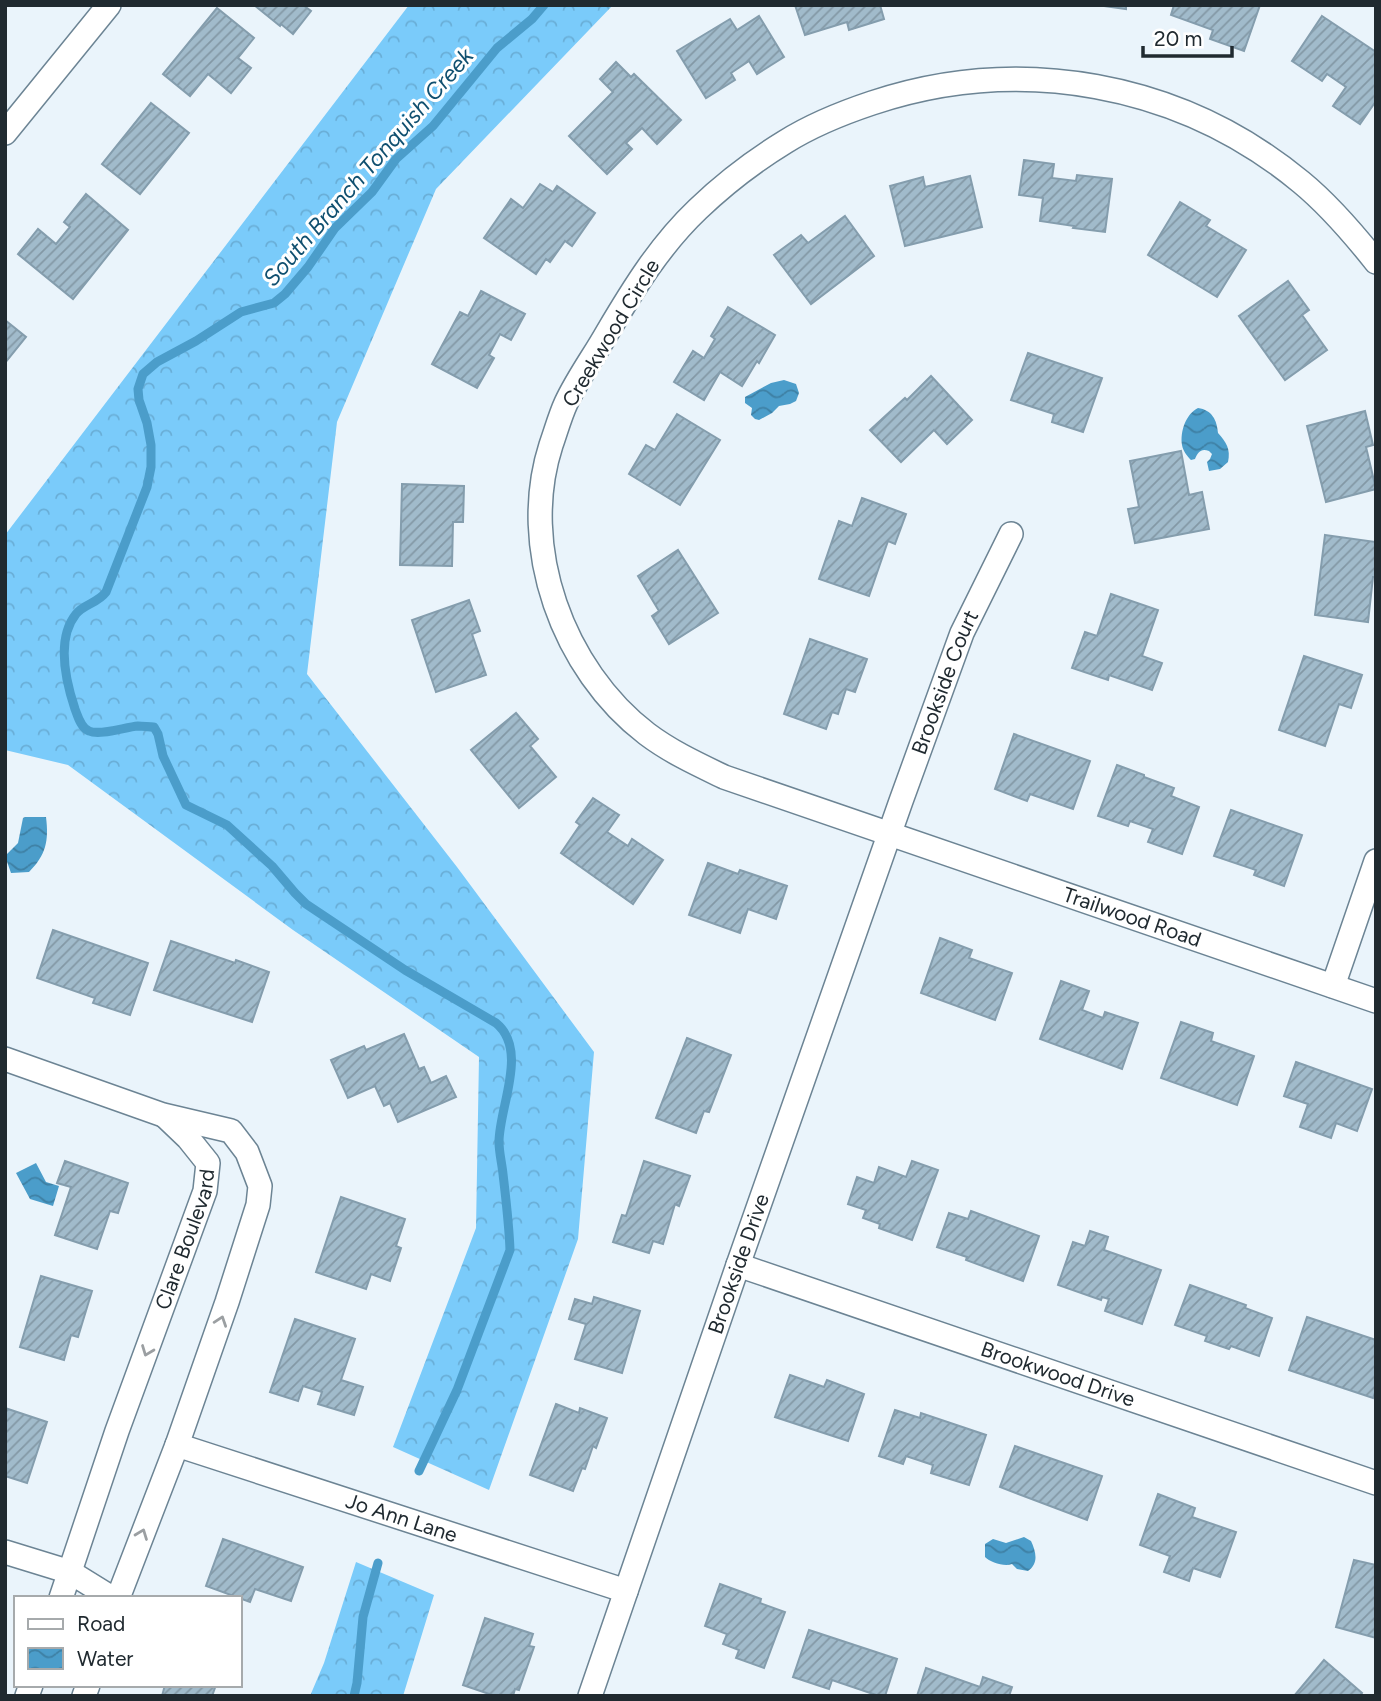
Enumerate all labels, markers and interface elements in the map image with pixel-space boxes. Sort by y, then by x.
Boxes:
scale bar [1143,14,1232,58]
text: 20 m [1154,26,1202,51]
water label: South Branch Tonquish Creek [257,42,480,292]
street label: Creekwood Circle [557,254,665,411]
street label: Brookside Court [906,606,983,758]
street label: Trailwood Road [1060,881,1205,952]
street label: Clare Boulevard [150,1168,219,1313]
street label: Brookside Drive [702,1190,774,1337]
one-way arrow [213,1315,227,1327]
street label: Brookwood Drive [978,1336,1138,1412]
one-way arrow [141,1344,155,1356]
street label: Jo Ann Lane [343,1488,461,1547]
one-way arrow [133,1528,147,1540]
legend [14,1596,242,1687]
text: Road [77,1611,125,1636]
text: Water [77,1646,133,1671]

